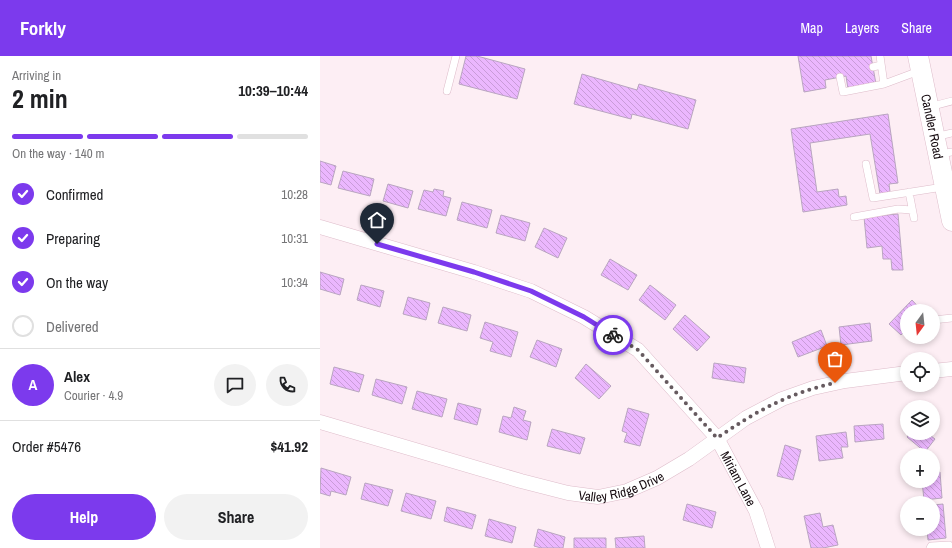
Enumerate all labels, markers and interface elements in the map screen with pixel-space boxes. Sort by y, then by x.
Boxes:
text: Forkly [20,15,66,41]
text: Map [801,19,823,37]
text: Layers [845,19,879,37]
text: Share [901,19,932,37]
text: Arriving in [12,67,61,84]
text: 10:39–10:44 [238,80,308,101]
text: 2 min [12,81,68,116]
street label: Candler Road [917,93,947,161]
text: On the way · 140 m [12,145,104,162]
icon: check [12,183,34,205]
text: Confirmed [46,184,103,205]
text: 10:28 [281,186,308,203]
pin [360,203,394,244]
icon: home [366,209,388,231]
icon: check [12,227,34,249]
text: Preparing [46,228,100,249]
text: 10:31 [281,230,308,247]
icon: check [12,271,34,293]
text: On the way [46,272,108,293]
text: 10:34 [281,274,308,291]
north arrow [900,304,940,344]
map controls [900,304,940,536]
courier [593,315,633,355]
text: Delivered [46,316,99,337]
icon: bike [602,324,624,346]
pin [818,342,852,383]
icon: bag [824,348,846,370]
button: locate [900,352,940,392]
button: chat [214,364,256,406]
button: phone [266,364,308,406]
text: Alex [64,366,90,387]
text: A [29,374,37,395]
text: Courier · 4.9 [64,387,123,404]
button: layers [900,400,940,440]
text: Order #5476 [12,436,81,457]
text: $41.92 [270,436,308,457]
street label: Miriam Lane [717,448,760,509]
button: + [900,448,940,488]
street label: Valley Ridge Drive [578,468,667,506]
button: Help [12,494,156,540]
button: Share [164,494,308,540]
button: − [900,496,940,536]

